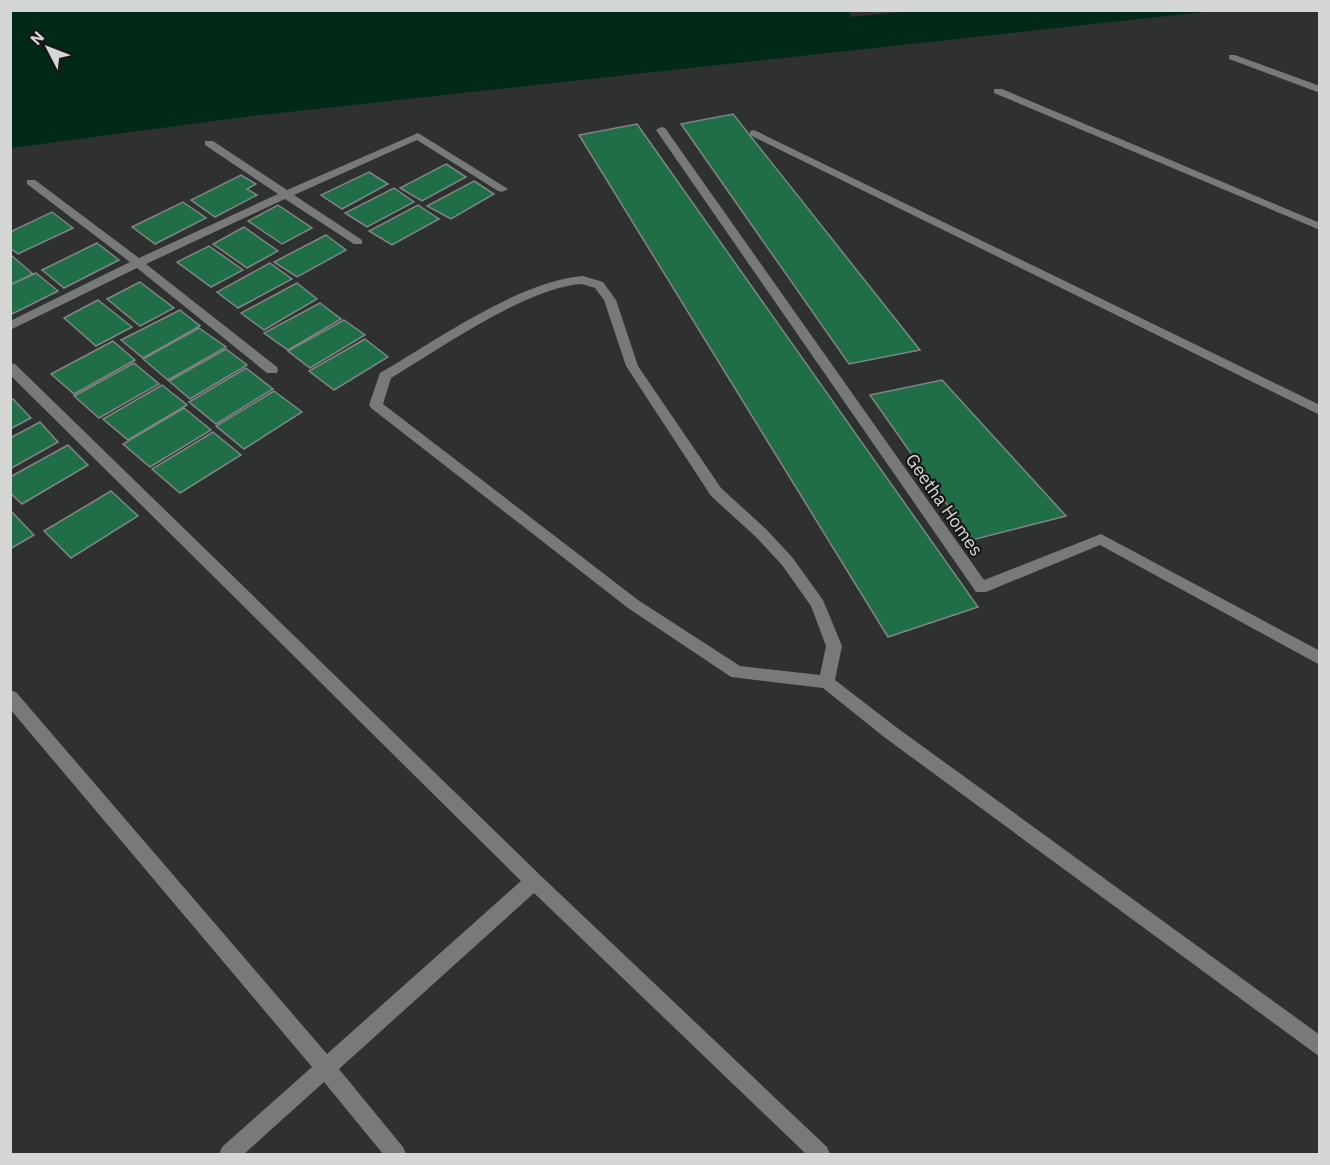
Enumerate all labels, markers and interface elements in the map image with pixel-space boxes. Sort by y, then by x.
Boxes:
north arrow [18,18,78,78]
text: N [26,27,48,49]
street label: Geetha Homes [901,449,988,560]

